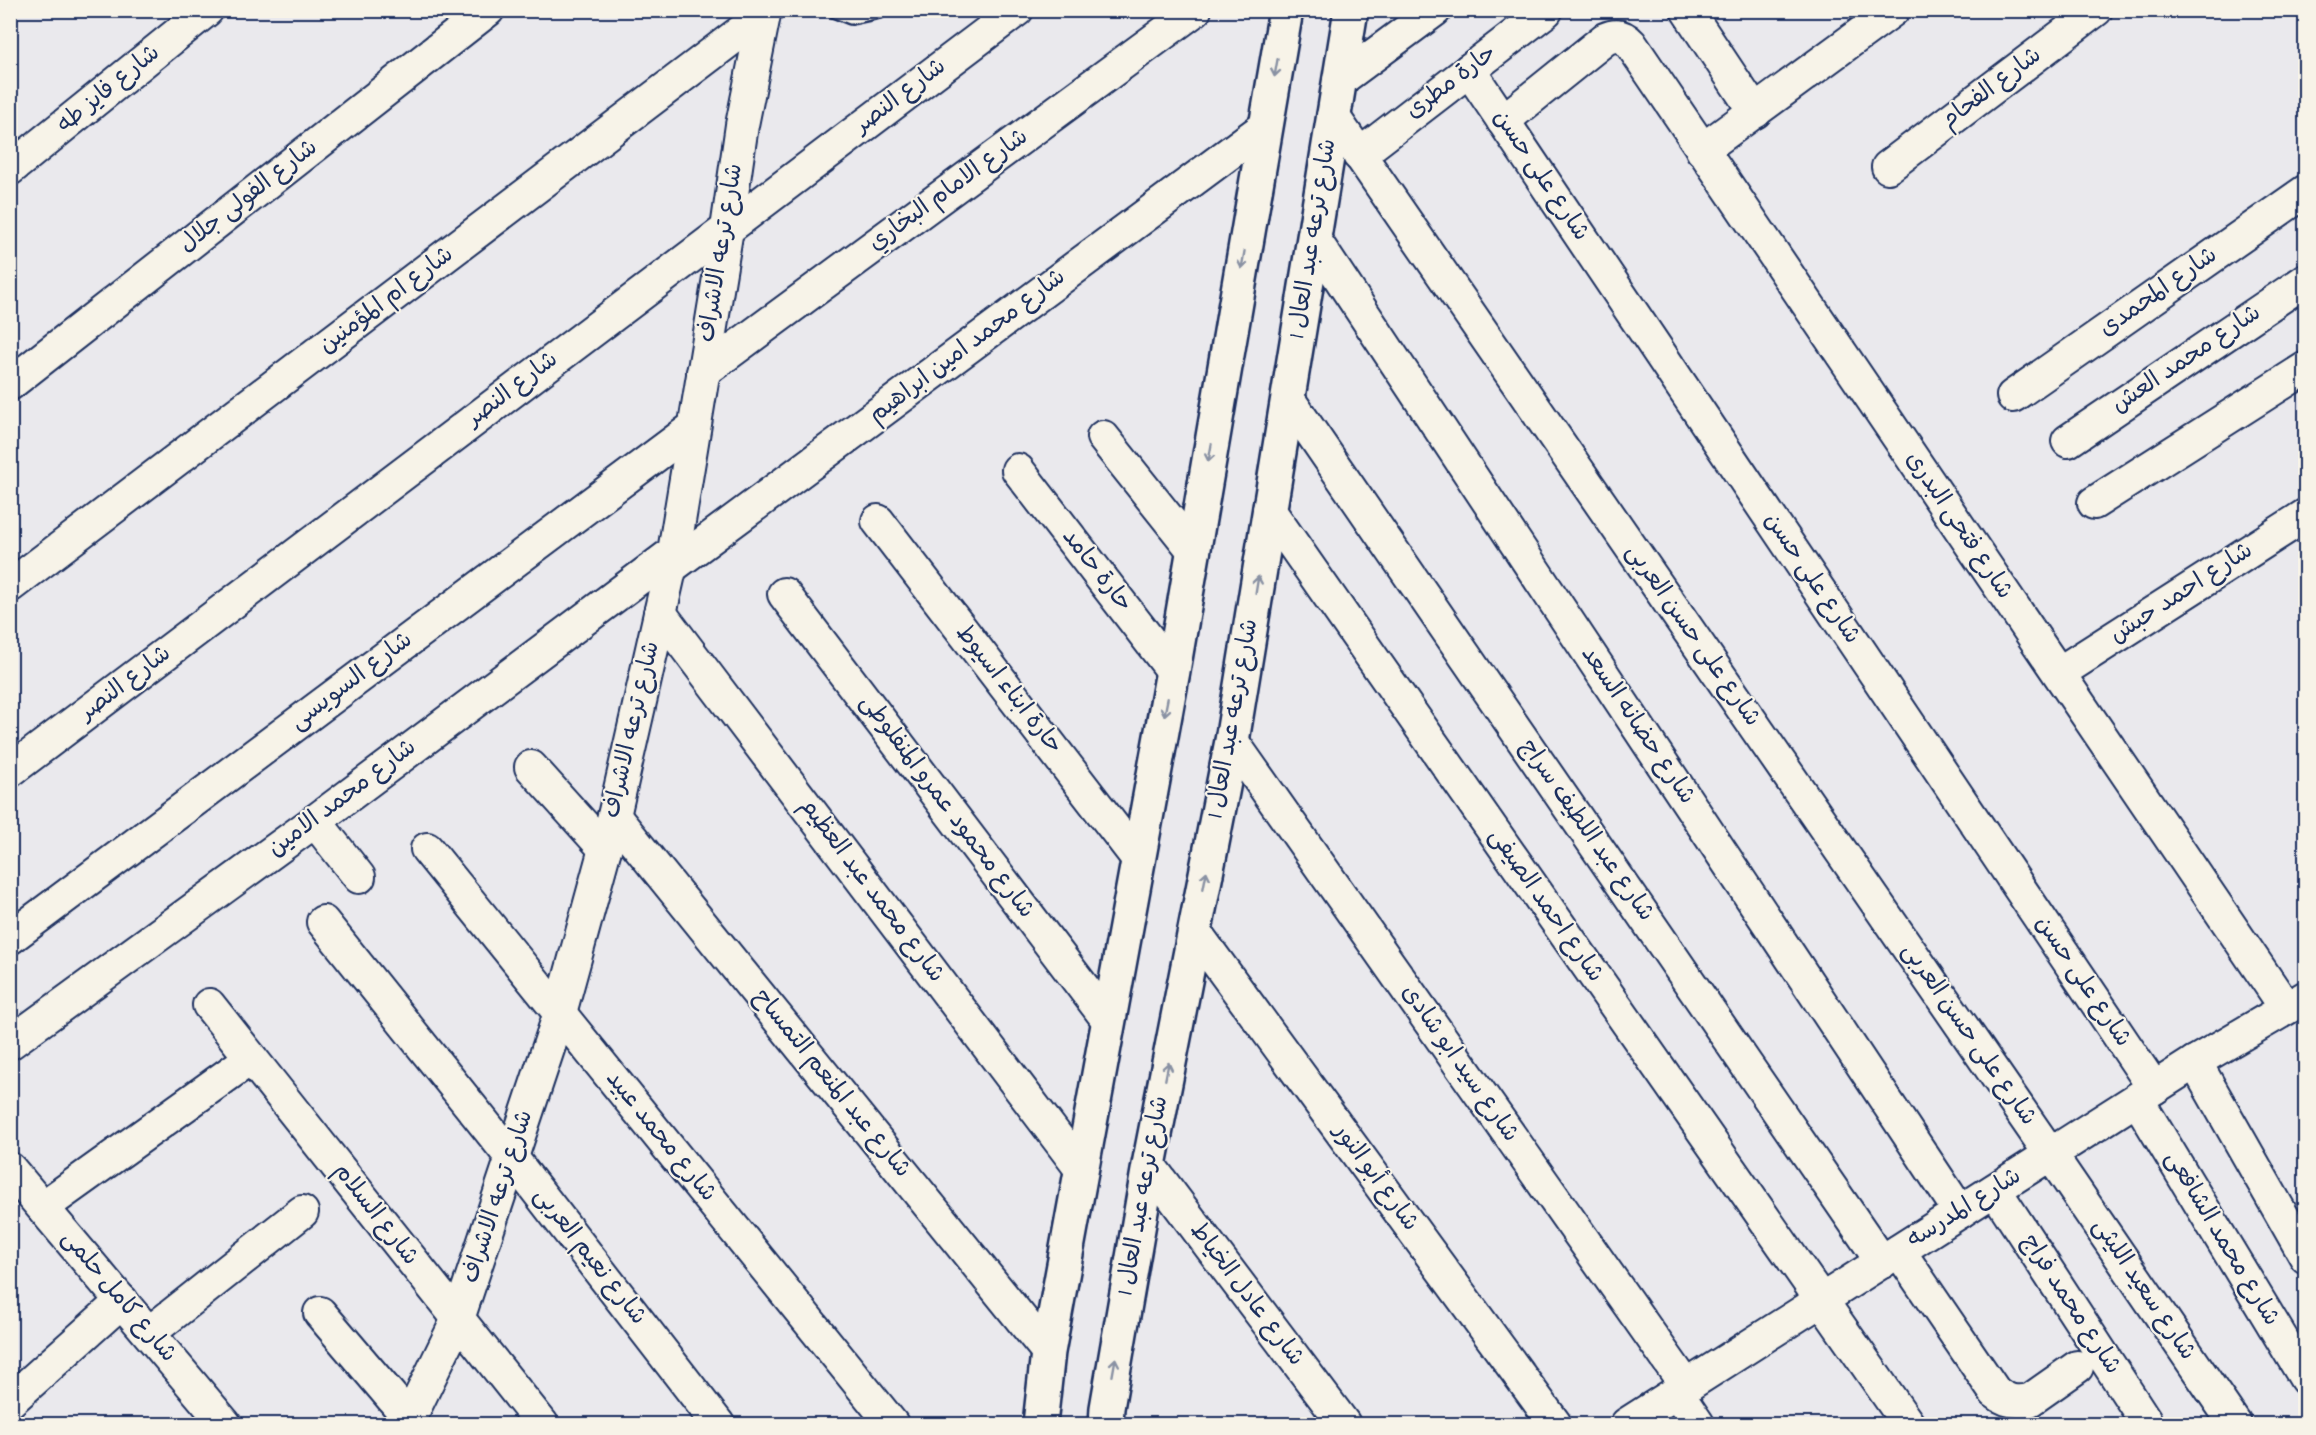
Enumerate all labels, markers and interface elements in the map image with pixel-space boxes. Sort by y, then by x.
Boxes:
street label: شارع فايز طه [50,37,168,143]
street label: حارة مطرى [1399,37,1505,129]
street label: شارع الفحام [1934,40,2050,138]
street label: شارع النصر [846,51,954,144]
one-way arrow [1270,58,1281,78]
street label: شارع على حسن [1483,103,1597,249]
street label: شارع الامام البخاري [862,121,1036,261]
street label: شارع الفولى جلال [172,132,326,262]
street label: شارع ترعه عبد العال 1 [1281,136,1347,342]
street label: شارع ترعه الاشراف [691,161,753,345]
street label: شارع ام المؤمنين [313,239,461,363]
street label: شارع المحمدى [2093,240,2225,346]
one-way arrow [1238,250,1249,270]
street label: شارع محمد امين ابراهيم [862,262,1074,432]
street label: شارع محمد العش [2105,297,2269,423]
street label: شارع النصر [458,344,566,437]
one-way arrow [1205,442,1216,462]
street label: شارع فتحى البدرى [1896,445,2020,607]
street label: شارع على حسن [1754,506,1868,652]
street label: حارة حامد [1052,522,1140,620]
street label: شارع احمد حبش [2104,535,2260,653]
street label: شارع على حسن العربى [1616,538,1768,734]
one-way arrow [1252,575,1263,595]
street label: شارع ترعه عبد العال 1 [1200,616,1268,822]
street label: حارة ابناء اسيوط [946,618,1070,762]
street label: شارع السويسى [283,625,421,739]
street label: شارع النصر [71,638,179,731]
street label: شارع ترعه الاشراف [596,638,670,822]
street label: شارع حضانه السعد [1571,640,1703,812]
street label: شارع محمود عمرو المنفلوطى [850,688,1042,926]
one-way arrow [1160,697,1171,716]
street label: شارع محمد الامين [262,732,424,866]
street label: شارع عبد اللطيف سراج [1510,733,1662,929]
street label: شارع محمد عبد العظيم [790,791,952,991]
street label: شارع احمد الصيفى [1479,822,1611,990]
one-way arrow [1200,871,1211,890]
street label: شارع على حسن [2025,909,2139,1055]
street label: شارع على حسن العربى [1892,937,2044,1133]
street label: شارع سيد ابو شادى [1392,978,1526,1150]
street label: شارع عبد المنعم التمساح [744,982,918,1186]
one-way arrow [1162,1062,1173,1082]
street label: شارع محمد عبيد [596,1064,724,1210]
street label: شارع ترعه عبد العال 1 [1110,1093,1178,1299]
street label: شارع ترعه الاشراف [455,1106,543,1288]
street label: شارع أبو النور [1323,1115,1427,1239]
street label: شارع محمد الشافعى [2155,1145,2287,1333]
street label: شارع السلام [324,1157,426,1273]
street label: شارع المدرسه [1901,1160,2029,1258]
street label: شارع نعيم العربى [524,1181,654,1333]
street label: شارع سعيد الليثى [2083,1212,2203,1368]
street label: شارع عادل الخياط [1180,1216,1312,1374]
street label: شارع كامل حلمى [52,1223,184,1371]
street label: شارع محمد فراج [2012,1228,2128,1382]
one-way arrow [1109,1357,1120,1377]

